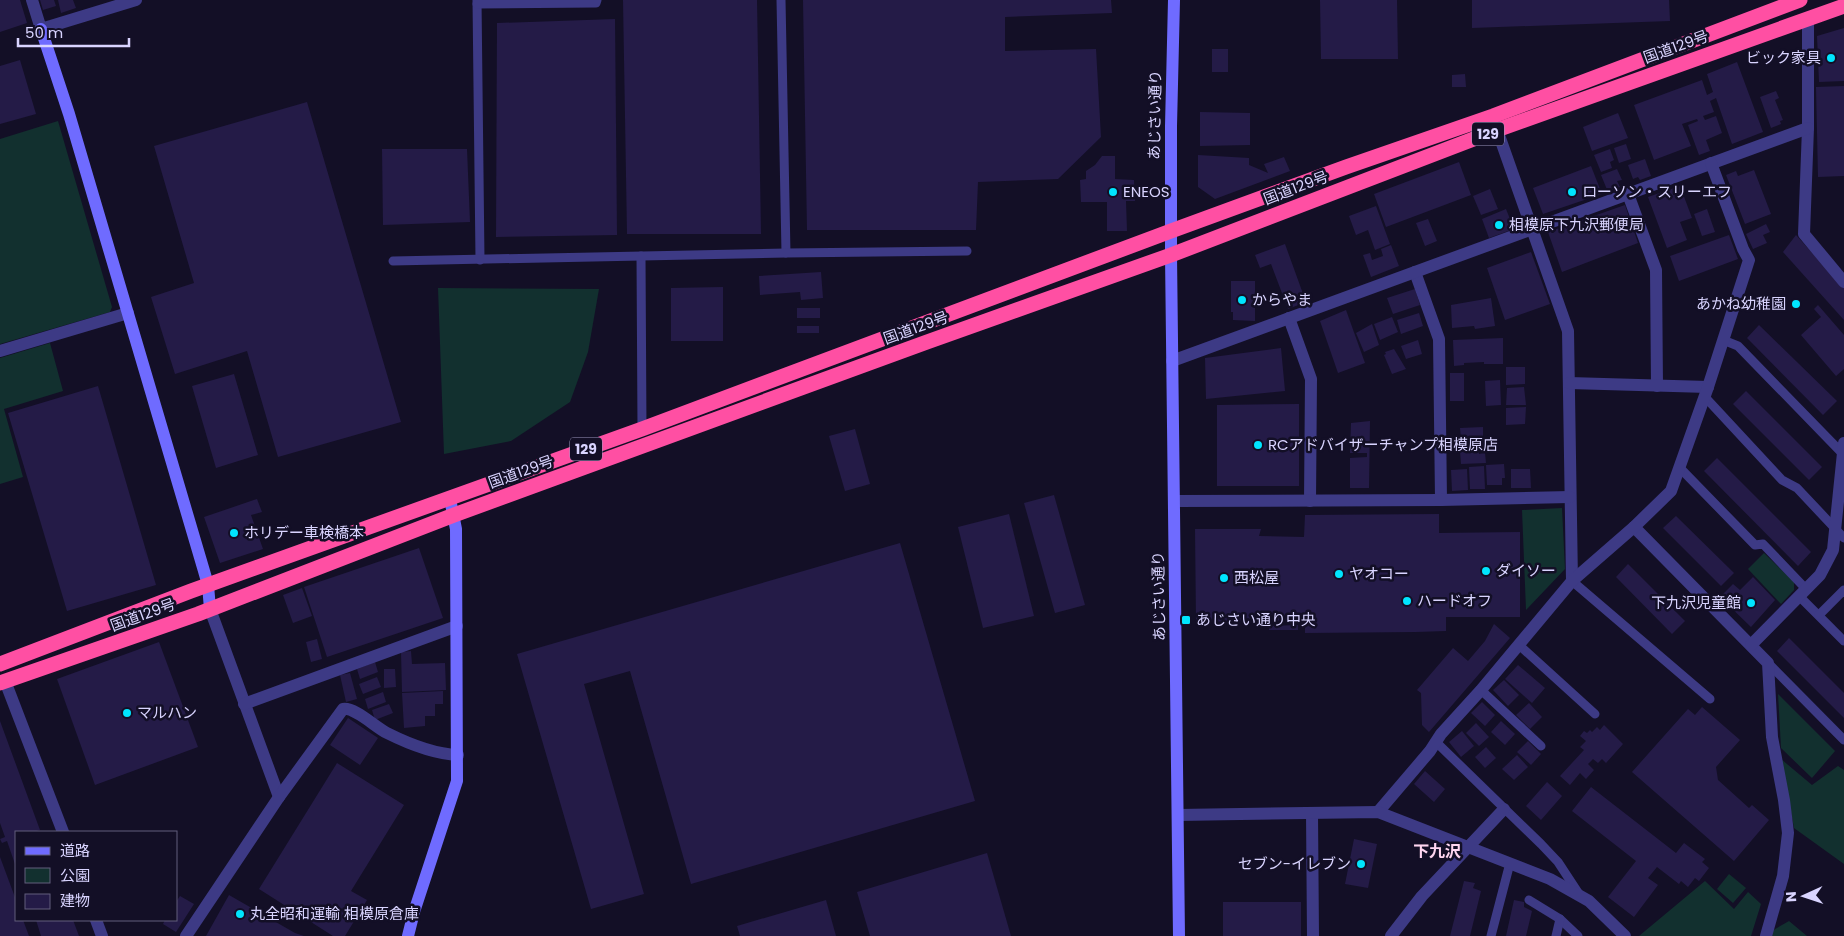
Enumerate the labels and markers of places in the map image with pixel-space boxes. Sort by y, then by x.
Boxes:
place label: ビック家具 [1746,47,1821,68]
marker: ビック家具 [1825,52,1837,64]
place label: ENEOS [1123,181,1170,202]
place label: ローソン・スリーエフ [1582,181,1732,202]
marker: ENEOS [1107,186,1119,198]
marker: ローソン・スリーエフ [1566,186,1578,198]
place label: 相模原下九沢郵便局 [1509,214,1644,235]
marker: 相模原下九沢郵便局 [1493,219,1505,231]
place label: からやま [1252,289,1312,310]
place label: あかね幼稚園 [1696,293,1786,314]
marker: からやま [1236,294,1248,306]
marker: あかね幼稚園 [1790,298,1802,310]
place label: RCアドバイザーチャンプ相模原店 [1268,434,1498,455]
marker: RCアドバイザーチャンプ相模原店 [1252,439,1264,451]
place label: ホリデー車検橋本 [244,522,364,543]
marker: ホリデー車検橋本 [228,527,240,539]
place label: ダイソー [1496,560,1556,581]
place label: ヤオコー [1349,563,1409,584]
marker: ダイソー [1480,565,1492,577]
place label: 西松屋 [1234,567,1279,588]
marker: ヤオコー [1333,568,1345,580]
marker: 西松屋 [1218,572,1230,584]
place label: ハードオフ [1417,590,1492,611]
place label: 下九沢児童館 [1651,592,1741,613]
marker: ハードオフ [1401,595,1413,607]
marker: 下九沢児童館 [1745,597,1757,609]
place label: あじさい通り中央 [1196,609,1316,630]
marker: あじさい通り中央 [1180,614,1192,626]
place label: マルハン [137,702,197,723]
marker: マルハン [121,707,133,719]
place label: セブン-イレブン [1238,853,1351,874]
marker: セブン-イレブン [1355,858,1367,870]
place label: 丸全昭和運輸 相模原倉庫 [250,903,419,924]
marker: 丸全昭和運輸 相模原倉庫 [234,908,246,920]

